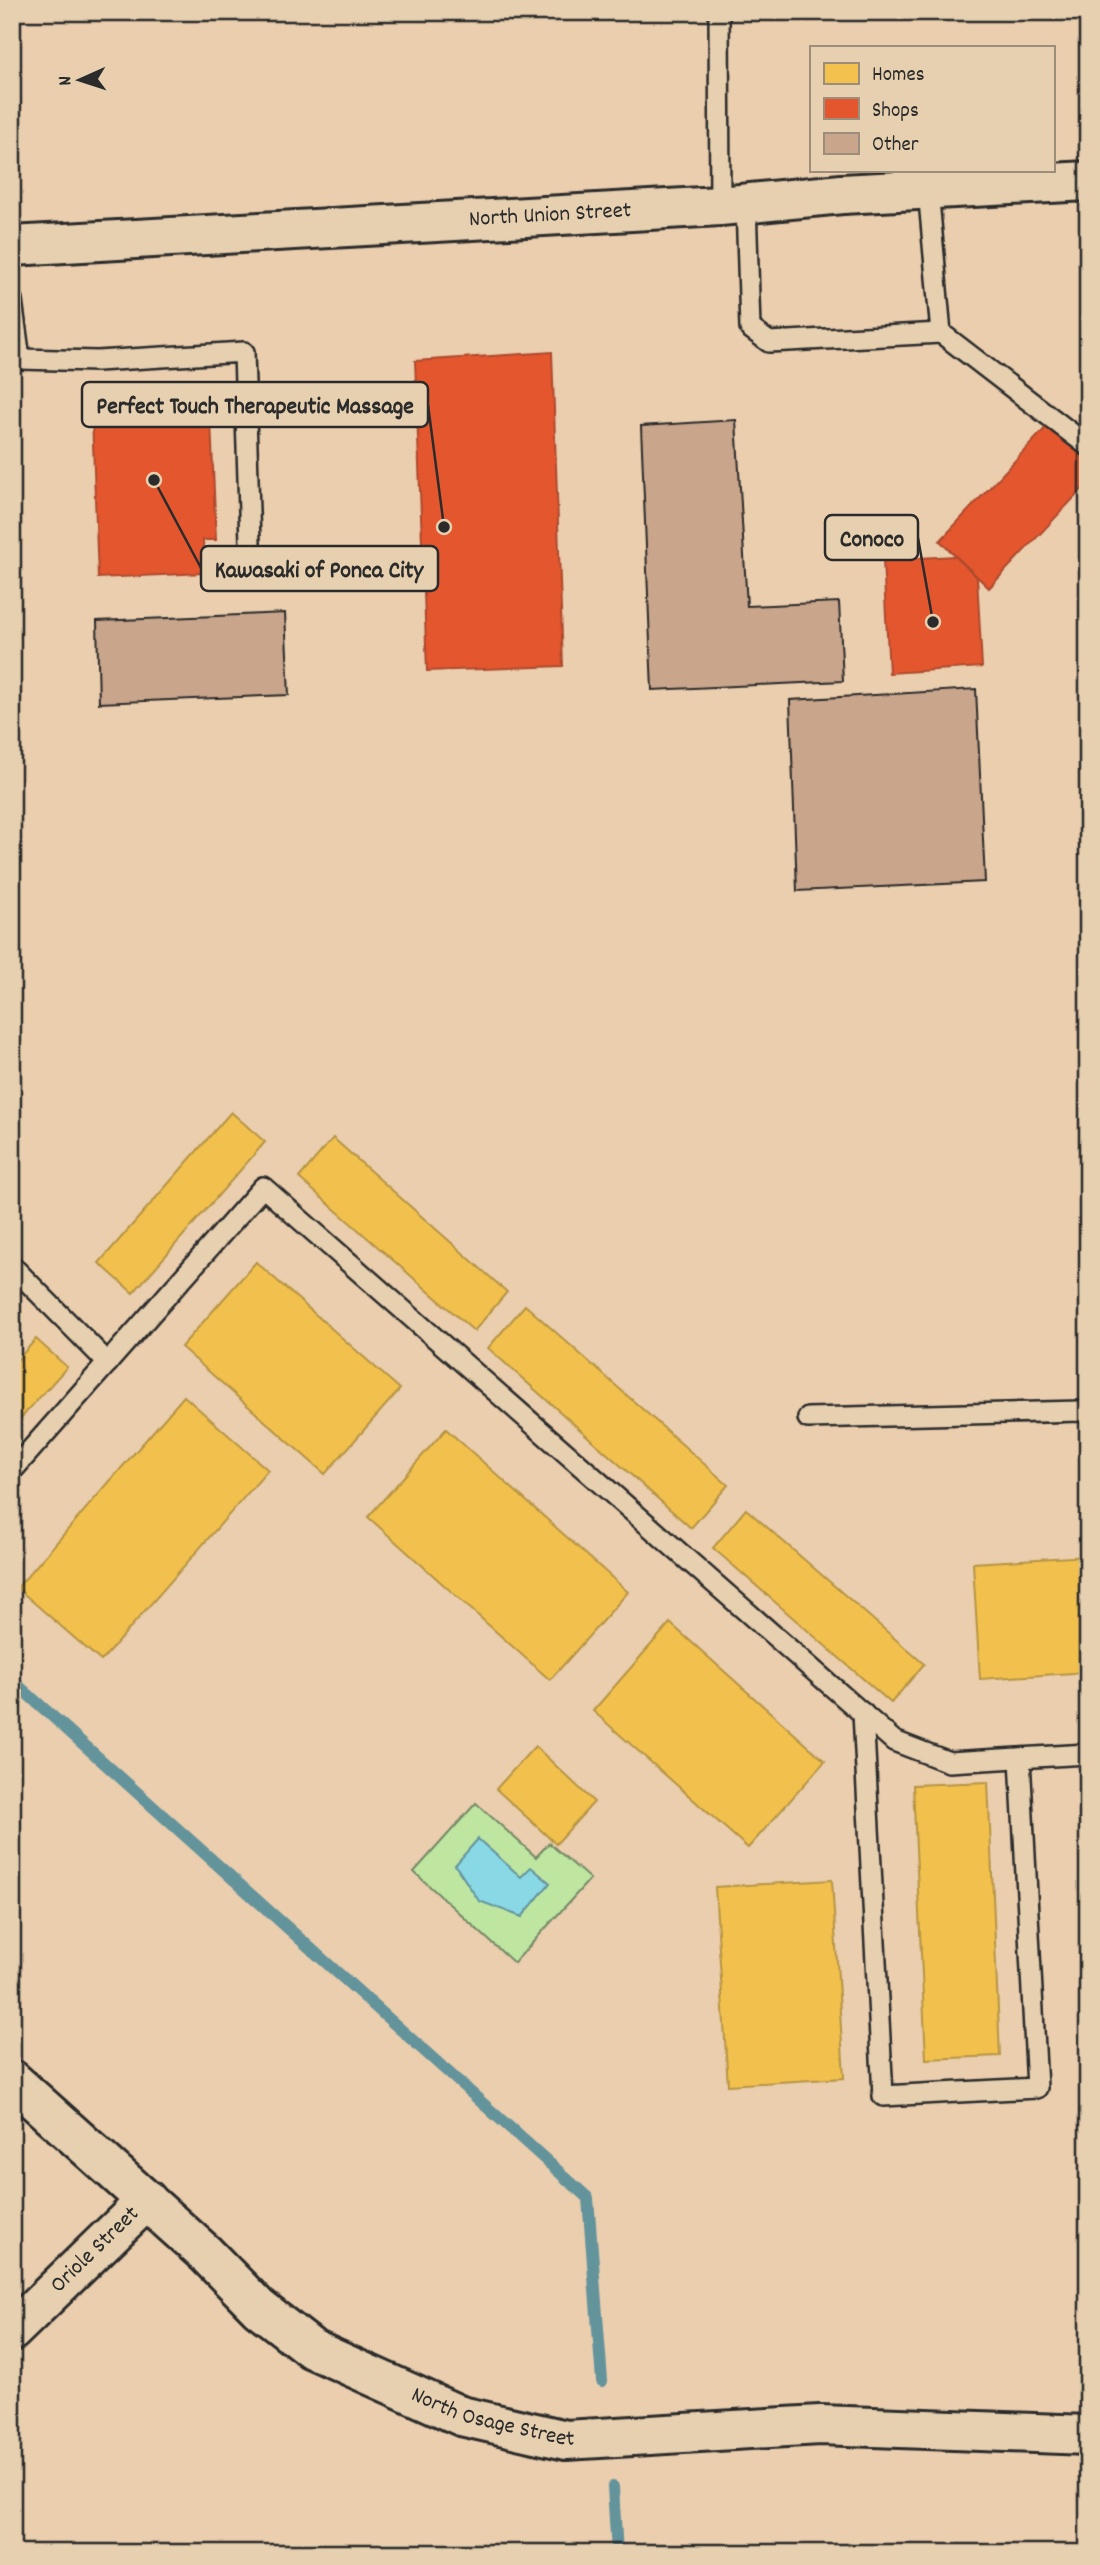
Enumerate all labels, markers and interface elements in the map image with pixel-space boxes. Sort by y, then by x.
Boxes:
north arrow [46,46,116,116]
legend [810,46,1054,172]
text: Homes [872,61,925,91]
text: N [53,75,80,86]
text: Shops [872,97,919,127]
text: Other [872,131,919,161]
street label: North Union Street [468,195,632,237]
callout: Perfect Touch Therapeutic Massage [82,382,428,427]
text: Perfect Touch Therapeutic Massage [96,391,414,425]
callout: Conoco [825,515,918,560]
text: Conoco [840,524,905,558]
callout: Kawasaki of Ponca City [201,546,438,591]
text: Kawasaki of Ponca City [215,555,425,589]
street label: Oriole Street [43,2199,147,2301]
street label: North Osage Street [405,2379,575,2456]

